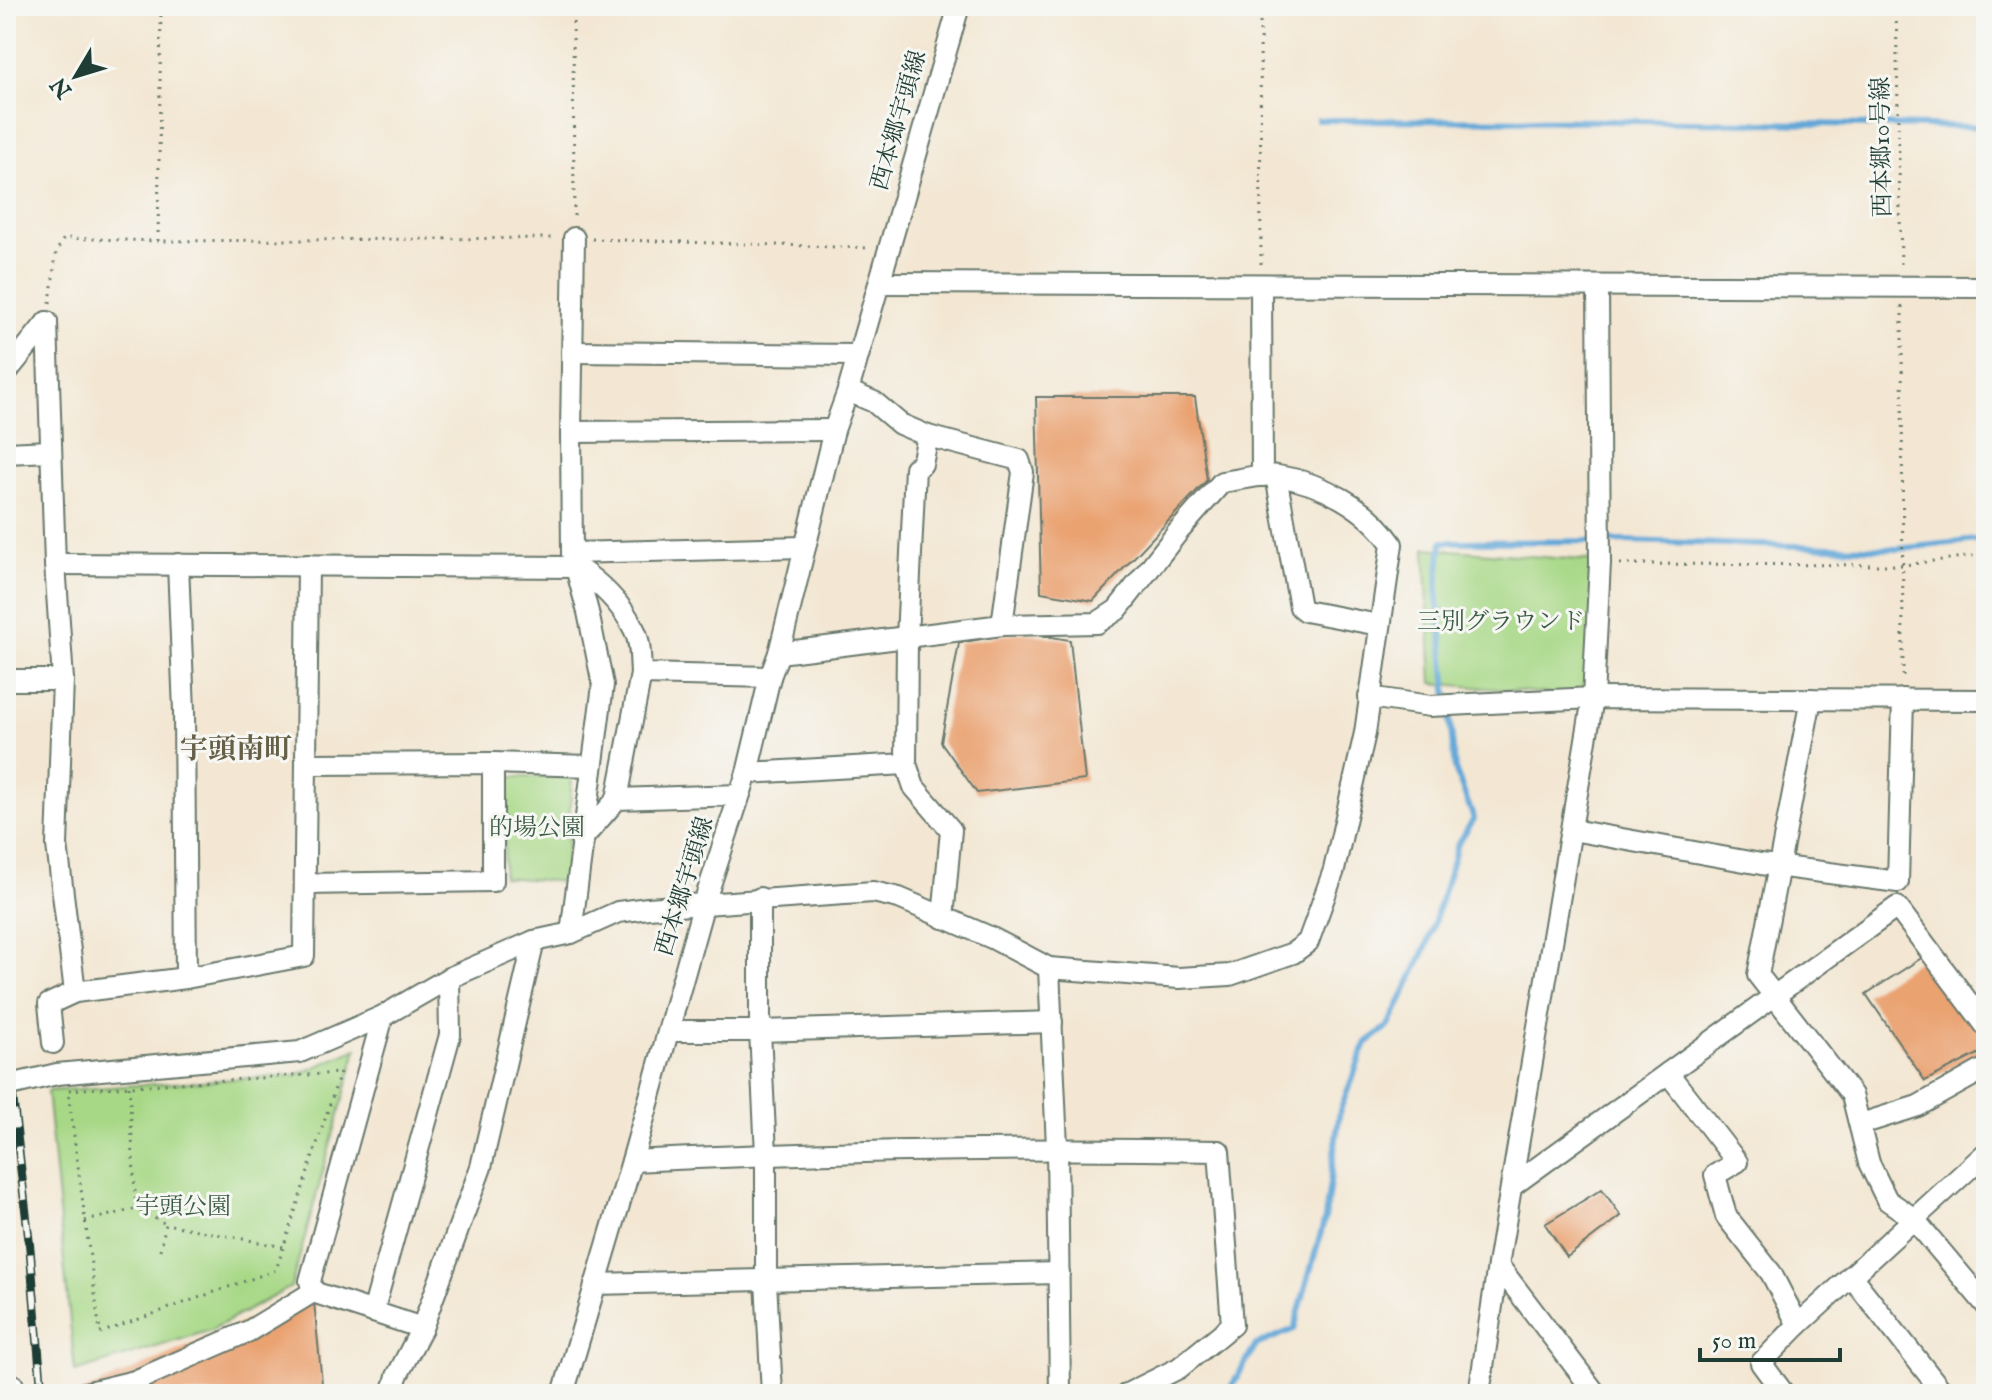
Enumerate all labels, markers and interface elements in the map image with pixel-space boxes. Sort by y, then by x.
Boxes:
north arrow [36,36,116,116]
street label: 西本郷宇頭線 [865,47,934,194]
text: N [45,71,79,104]
street label: 西本郷10号線 [1866,76,1899,218]
park label: 三別グラウンド [1417,607,1585,638]
district label: 宇頭南町 [180,733,292,768]
park label: 的場公園 [489,813,585,844]
street label: 西本郷宇頭線 [650,813,721,960]
park label: 宇頭公園 [135,1192,231,1223]
scale bar [1700,1312,1840,1362]
text: 50 m [1712,1326,1756,1357]

